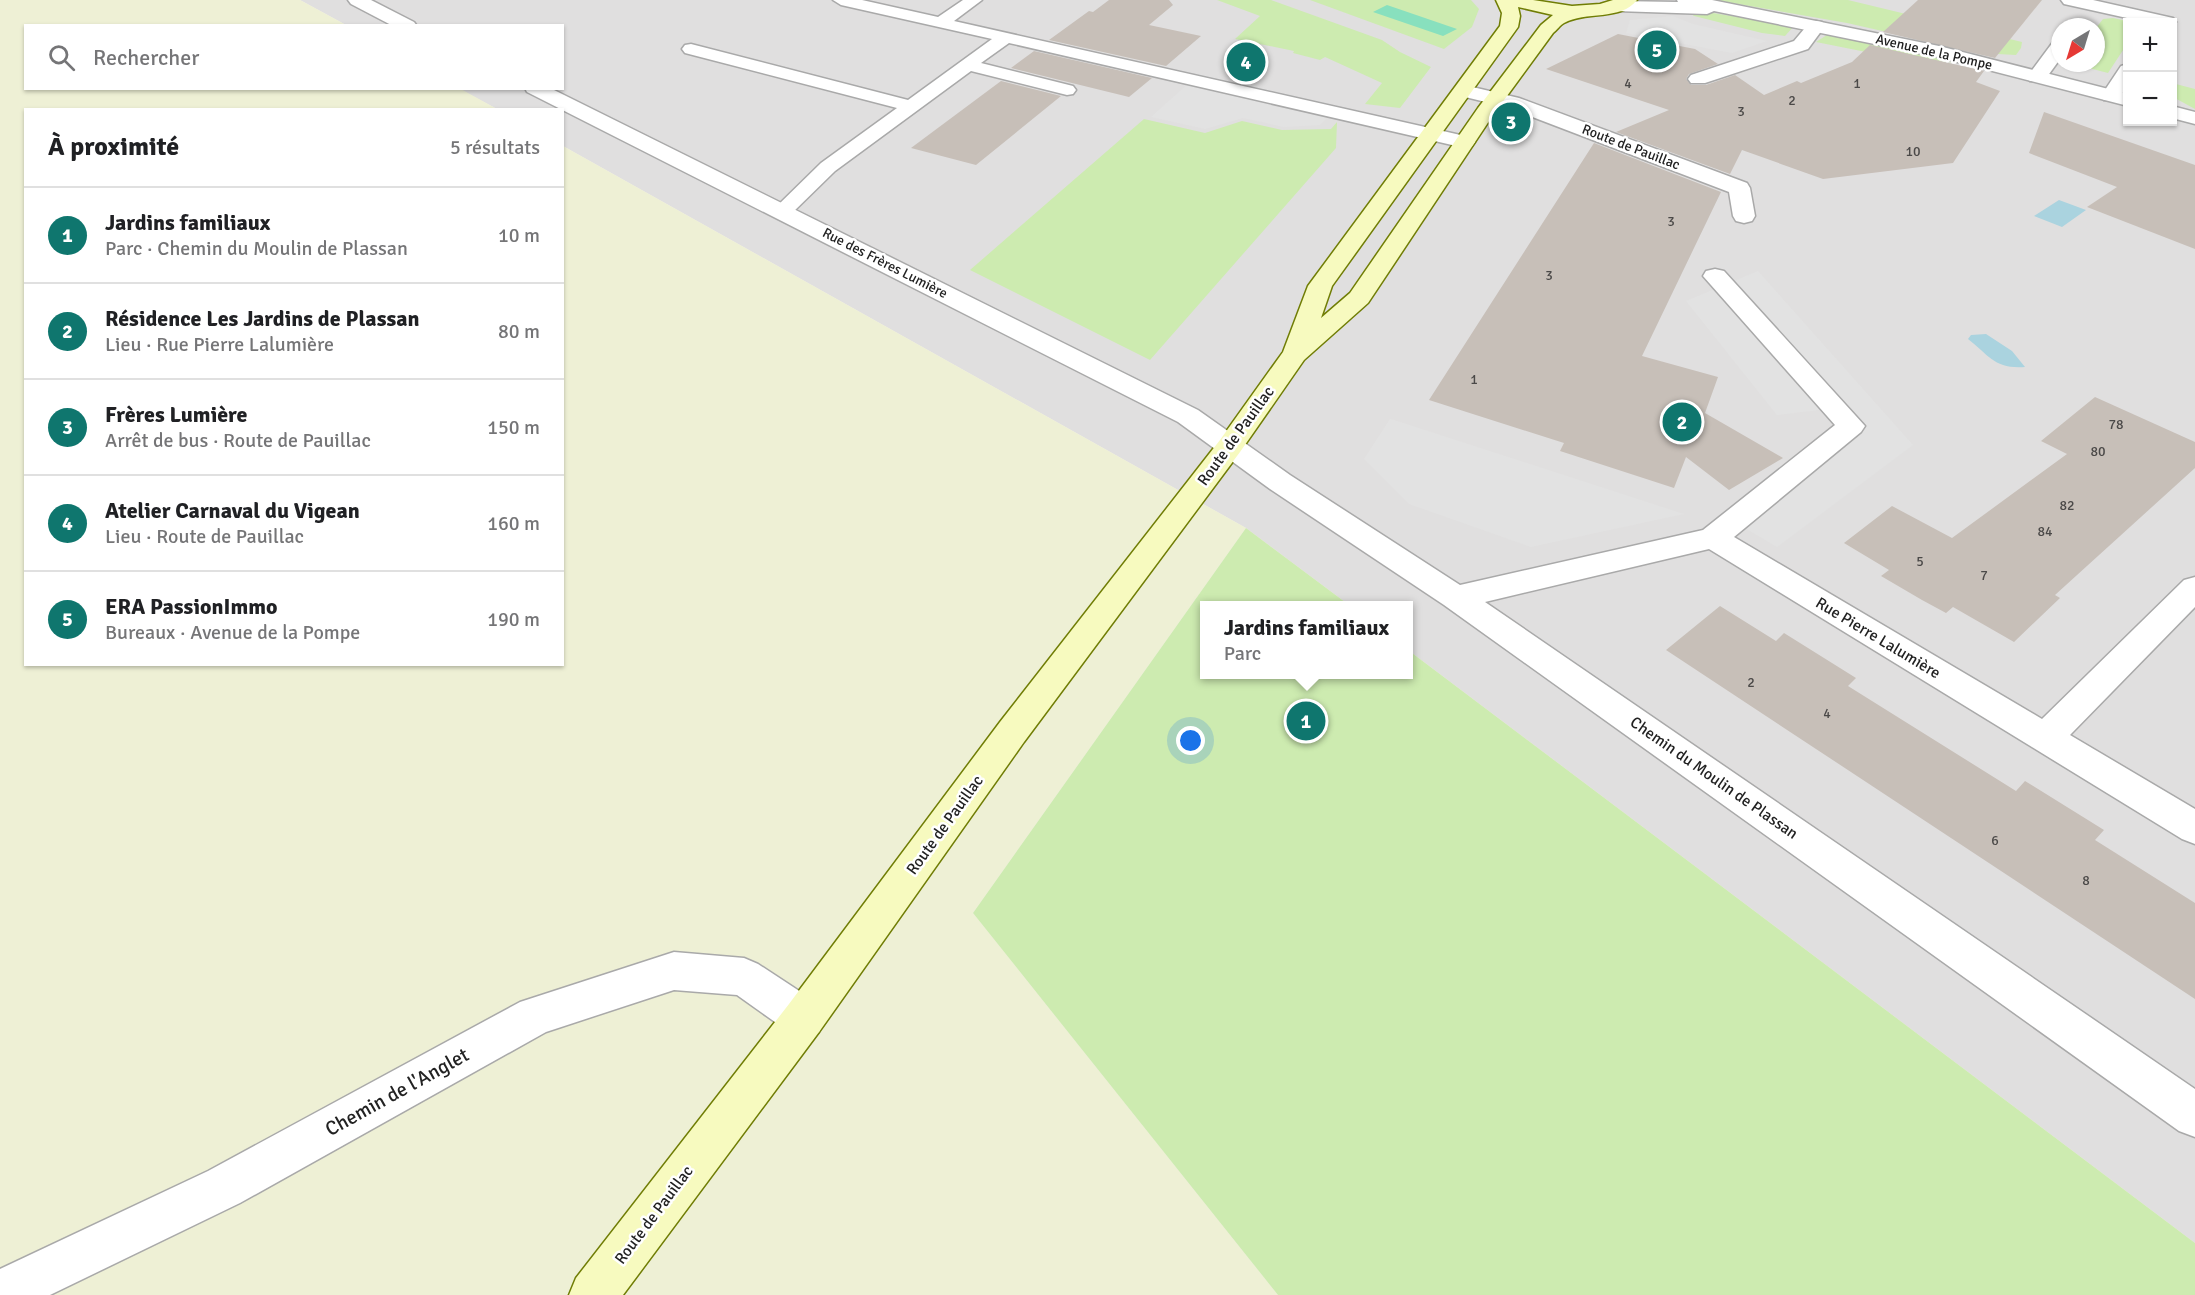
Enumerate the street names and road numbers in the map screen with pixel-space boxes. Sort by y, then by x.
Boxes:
street label: Avenue de la Pompe [1874,30,1994,74]
street label: Route de Pauillac [1580,121,1683,174]
street label: Rue des Frères Lumière [820,224,950,302]
street label: Route de Pauillac [1193,382,1279,490]
street label: Rue Pierre Lalumière [1812,593,1944,683]
street label: Chemin du Moulin de Plassan [1626,712,1802,844]
street label: Route de Pauillac [902,771,988,879]
street label: Chemin de l'Anglet [321,1042,473,1142]
street label: Route de Pauillac [610,1162,698,1268]

